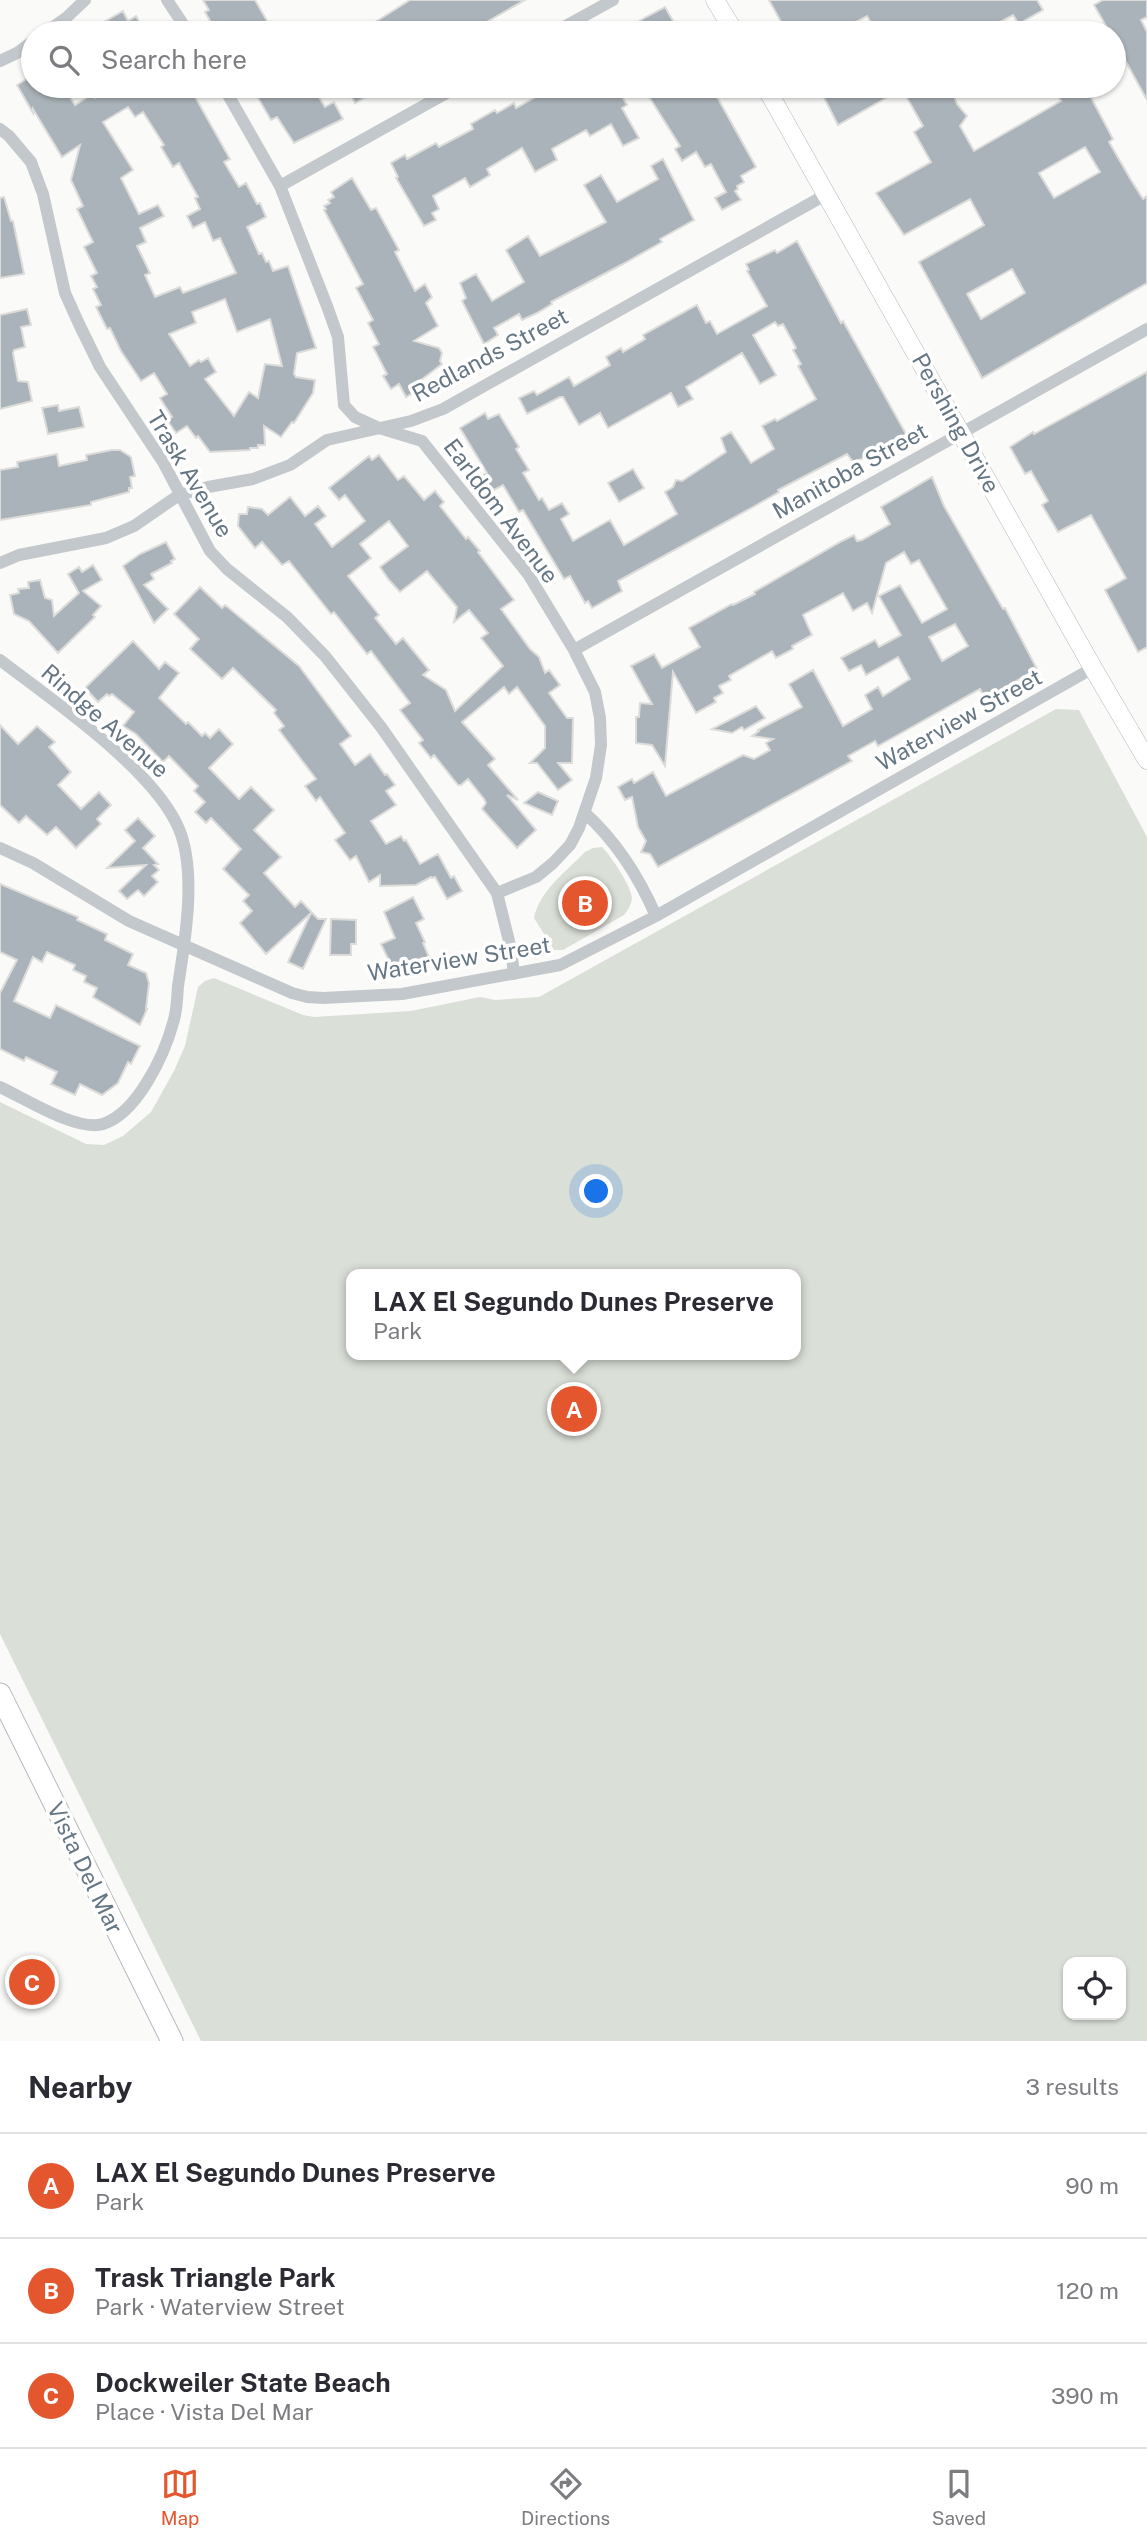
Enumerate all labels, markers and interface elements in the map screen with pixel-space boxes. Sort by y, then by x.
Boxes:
search box [21,21,1126,98]
icon: search [45,41,83,79]
text: Search here [101,44,247,75]
street label: Redlands Street [407,302,572,407]
street label: Pershing Drive [907,348,1006,497]
street label: Trask Avenue [142,405,239,542]
street label: Manitoba Street [768,417,932,524]
street label: Earldom Avenue [438,433,564,588]
street label: Rindge Avenue [36,658,174,783]
street label: Waterview Street [871,663,1046,776]
pin: B [562,877,608,929]
street label: Waterview Street [365,931,552,986]
your location [579,1174,613,1208]
popup [346,1269,801,1360]
text: LAX El Segundo Dunes Preserve [373,1286,774,1317]
text: Park [373,1317,422,1344]
pin: A [551,1383,597,1435]
street label: Vista Del Mar [42,1797,129,1938]
pin: C [9,1956,55,2008]
map controls [1063,1957,1126,2020]
button: locate [1063,1957,1126,2020]
text: Nearby [28,2069,132,2105]
text: 3 results [1025,2073,1119,2100]
text: LAX El Segundo Dunes Preserve [95,2157,496,2188]
text: A [43,2172,59,2199]
text: 90 m [1065,2172,1119,2199]
text: Park [95,2188,144,2215]
text: Trask Triangle Park [95,2262,336,2293]
text: B [43,2277,59,2304]
text: 120 m [1056,2277,1119,2304]
text: Park · Waterview Street [95,2293,345,2320]
text: Dockweiler State Beach [95,2367,391,2398]
text: C [43,2382,59,2409]
text: 390 m [1051,2382,1119,2409]
text: Place · Vista Del Mar [95,2398,314,2425]
tab: Map [161,2465,199,2529]
tab: Directions [521,2465,610,2529]
tab: Saved [932,2465,986,2529]

